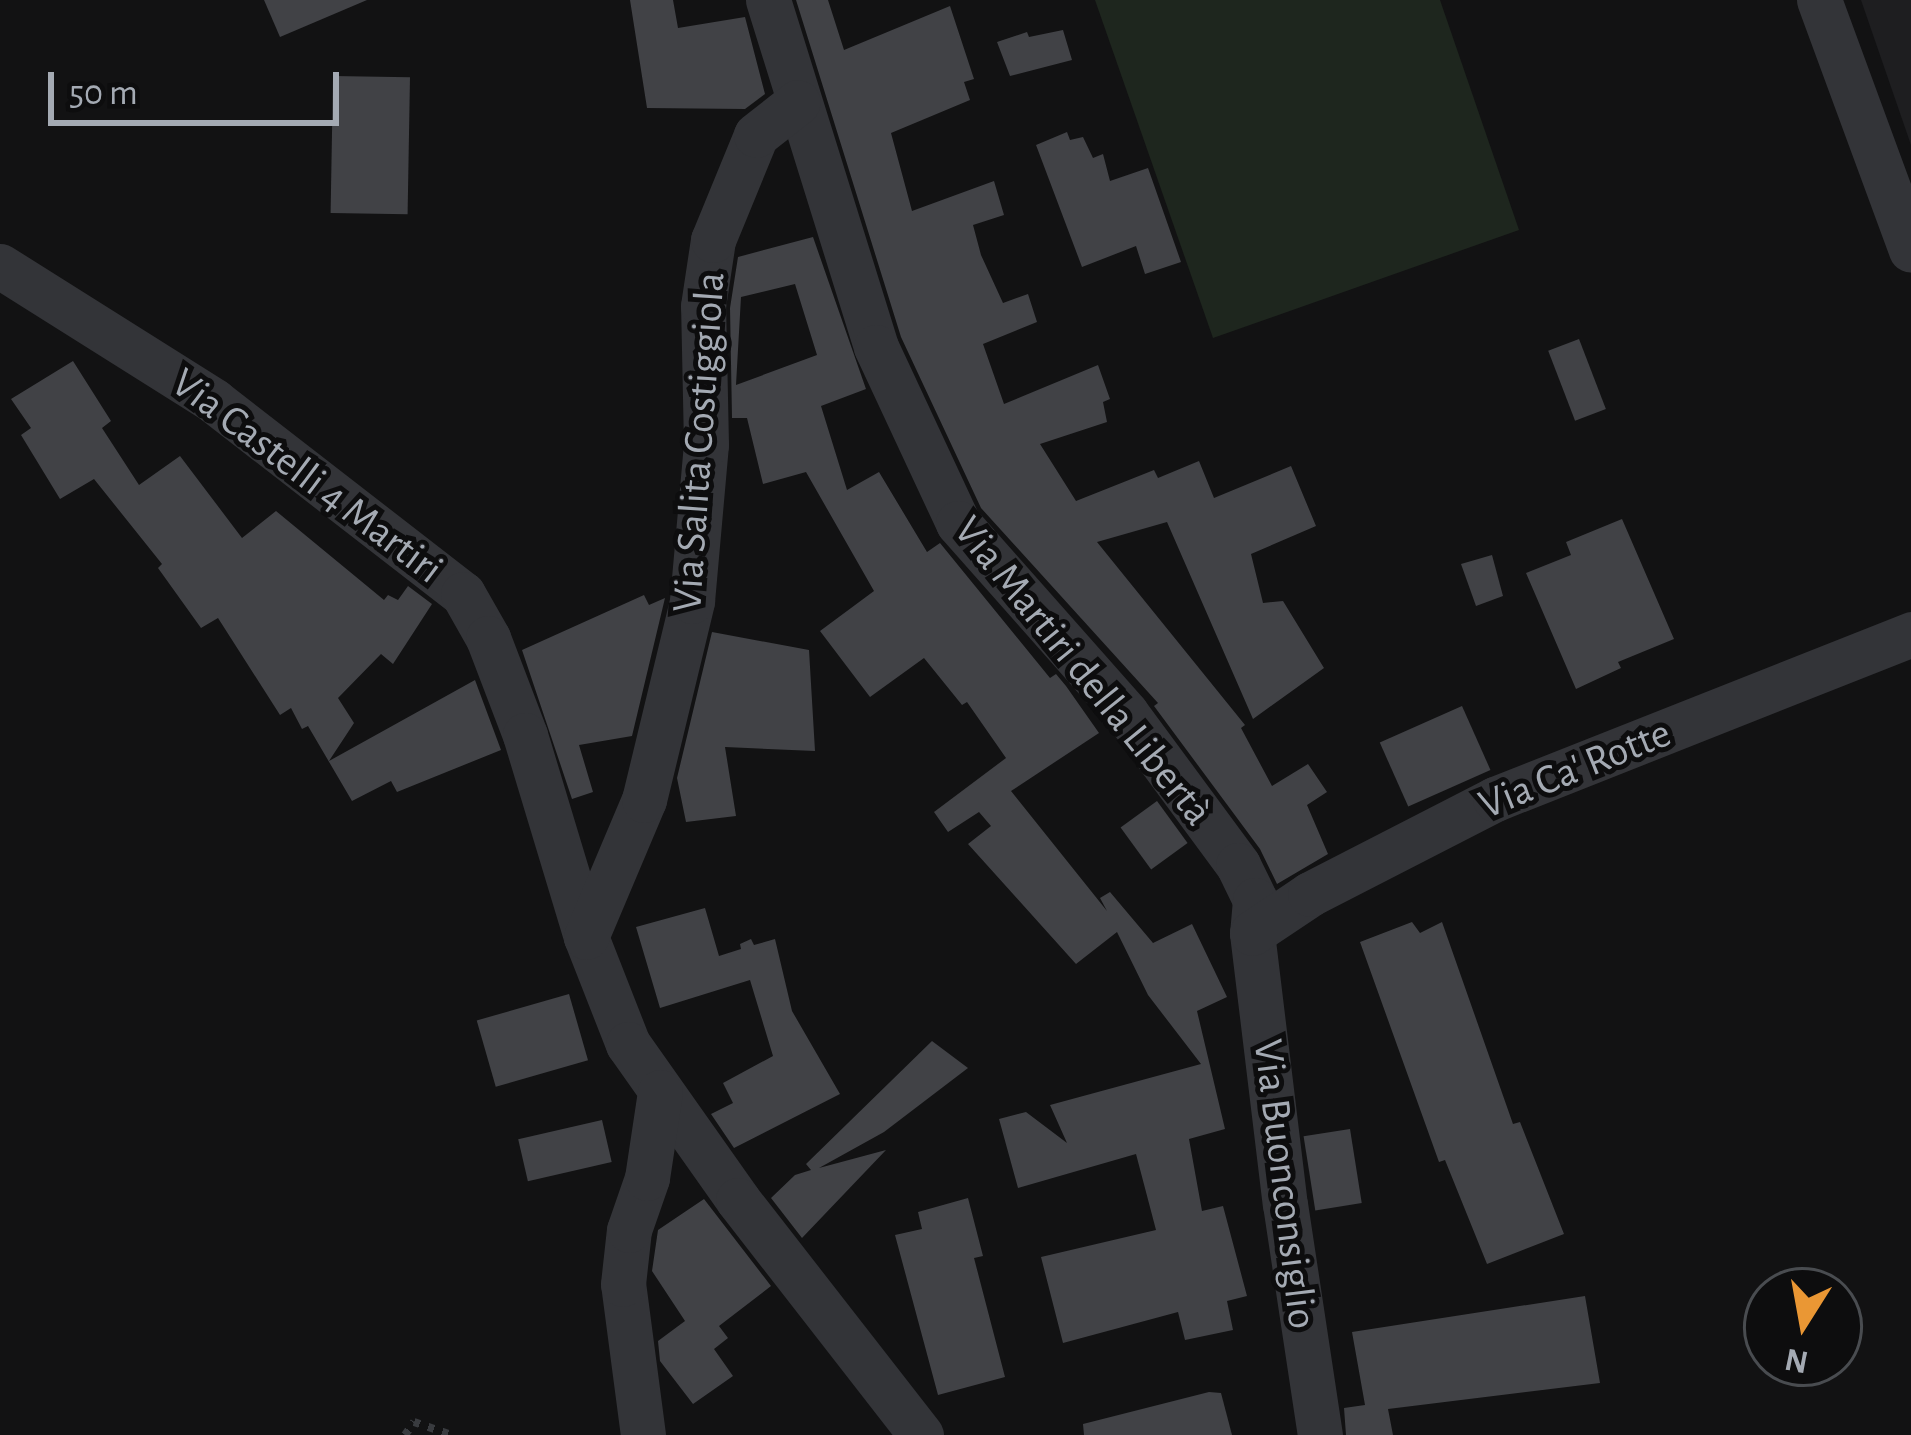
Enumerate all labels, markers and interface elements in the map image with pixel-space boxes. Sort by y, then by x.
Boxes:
scale bar [54,48,345,122]
text: 50 m [69,75,138,111]
street label: Via Salita Costiggiola [662,270,736,614]
street label: Via Castelli 4 Martiri [161,358,453,594]
street label: Via Martiri della Libertà [943,506,1223,836]
street label: Via Ca' Rotte [1472,708,1678,830]
street label: Via Buonconsiglio [1242,1036,1328,1332]
north arrow [1743,1267,1863,1387]
text: N [1782,1341,1811,1378]

